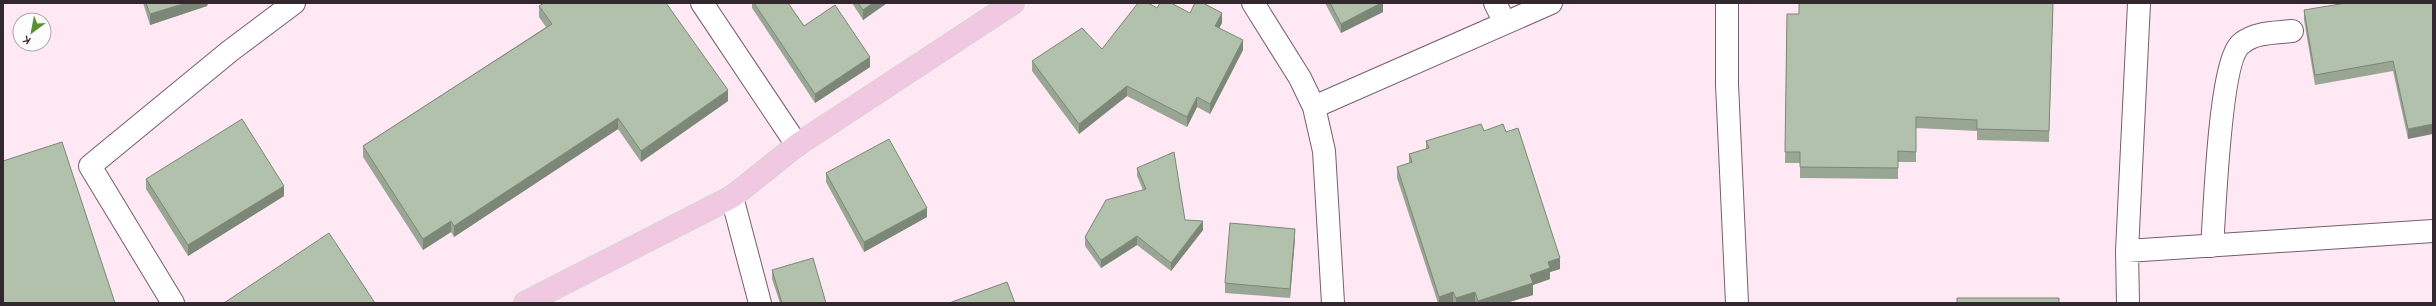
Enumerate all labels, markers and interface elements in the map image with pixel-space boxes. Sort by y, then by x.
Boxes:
north arrow [12,12,52,52]
text: K [20,32,33,47]

